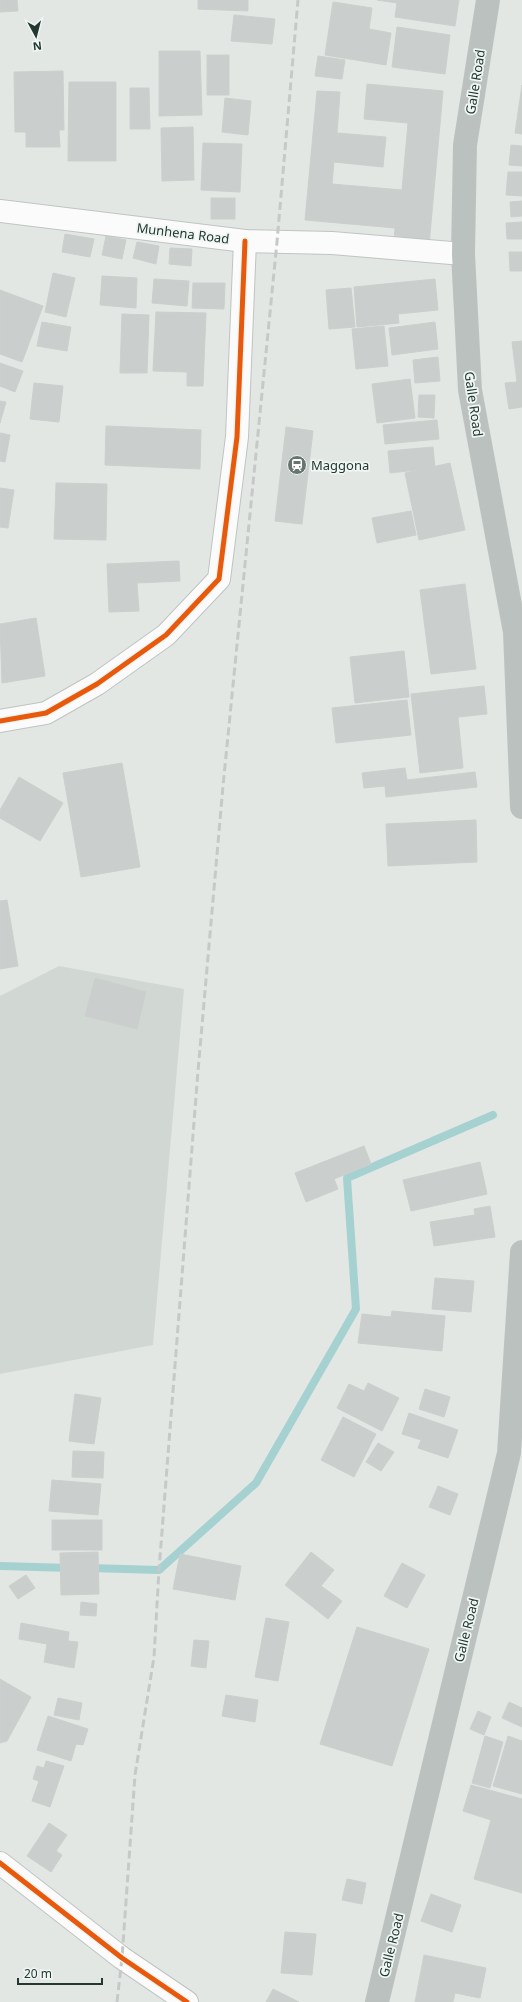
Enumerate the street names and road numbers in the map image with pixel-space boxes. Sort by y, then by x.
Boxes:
street label: Galle Road [461,48,489,116]
street label: Munhena Road [136,218,230,248]
street label: Galle Road [461,370,487,438]
street label: Galle Road [449,1596,483,1664]
street label: Galle Road [374,1911,408,1979]

